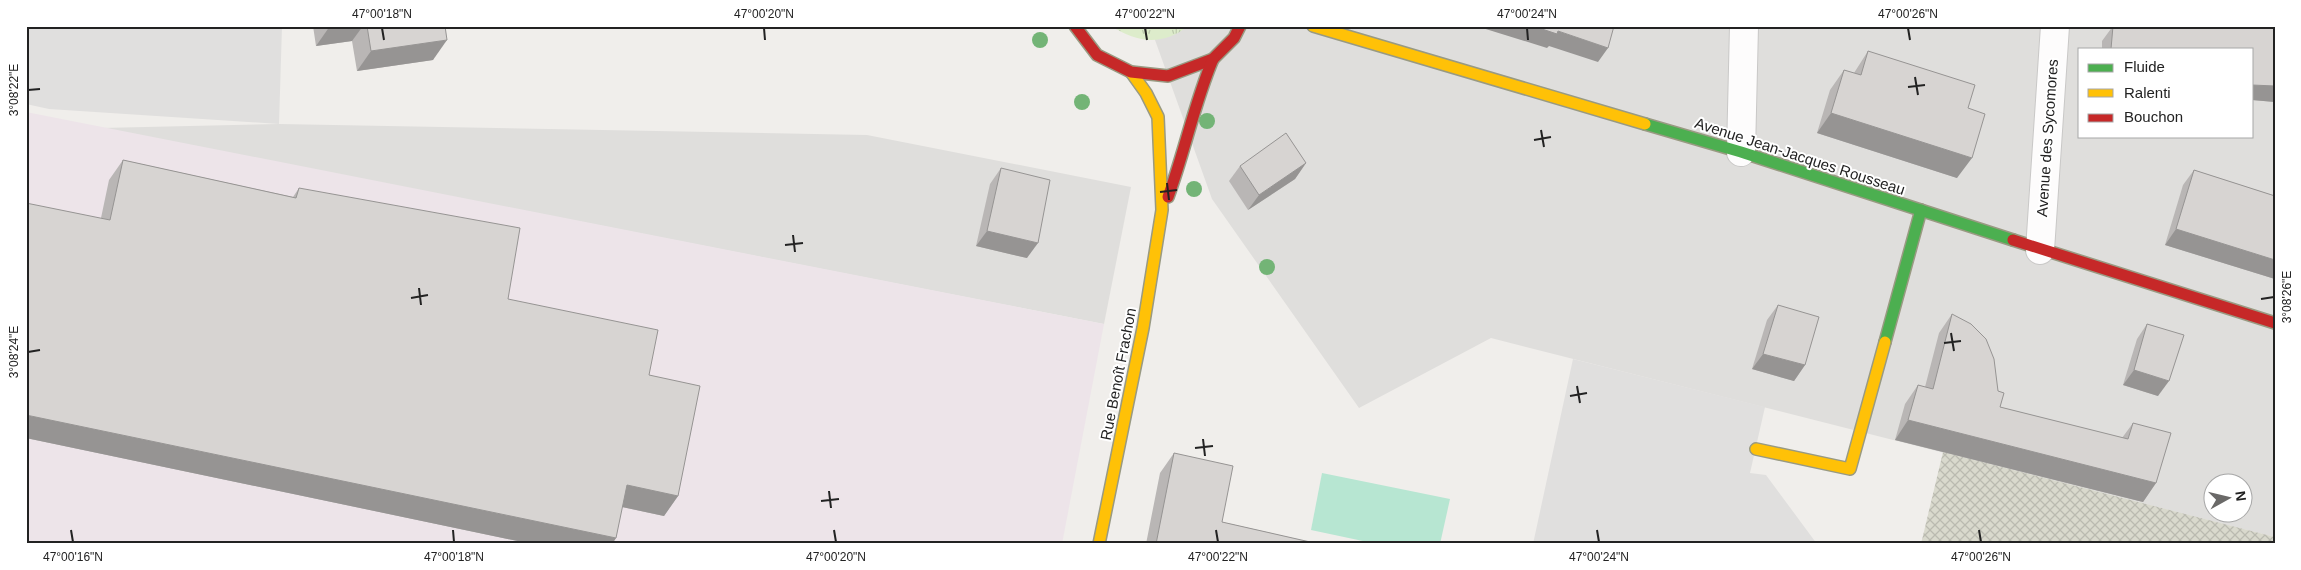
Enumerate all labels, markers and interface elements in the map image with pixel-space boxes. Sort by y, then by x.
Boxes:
text: 47°00'18"N [352,7,412,21]
text: 47°00'20"N [734,7,794,21]
text: 47°00'22"N [1115,7,1175,21]
text: 47°00'24"N [1497,7,1557,21]
text: 47°00'26"N [1878,7,1938,21]
legend [2078,48,2254,138]
text: Fluide [2124,58,2165,75]
street label: Avenue des Sycomores [2033,59,2061,217]
text: 3°08'22"E [7,64,21,116]
text: Ralenti [2124,84,2171,101]
text: Bouchon [2124,108,2183,125]
street label: Avenue Jean-Jacques Rousseau [1693,114,1907,198]
text: 3°08'26"E [2280,271,2294,323]
street label: Rue Benoît Frachon [1097,306,1139,442]
text: 3°08'24"E [7,326,21,378]
north arrow [2204,472,2254,522]
text: N [2232,490,2250,502]
text: 47°00'16"N [43,550,103,564]
text: 47°00'18"N [424,550,484,564]
text: 47°00'20"N [806,550,866,564]
text: 47°00'22"N [1188,550,1248,564]
text: 47°00'24"N [1569,550,1629,564]
text: 47°00'26"N [1951,550,2011,564]

